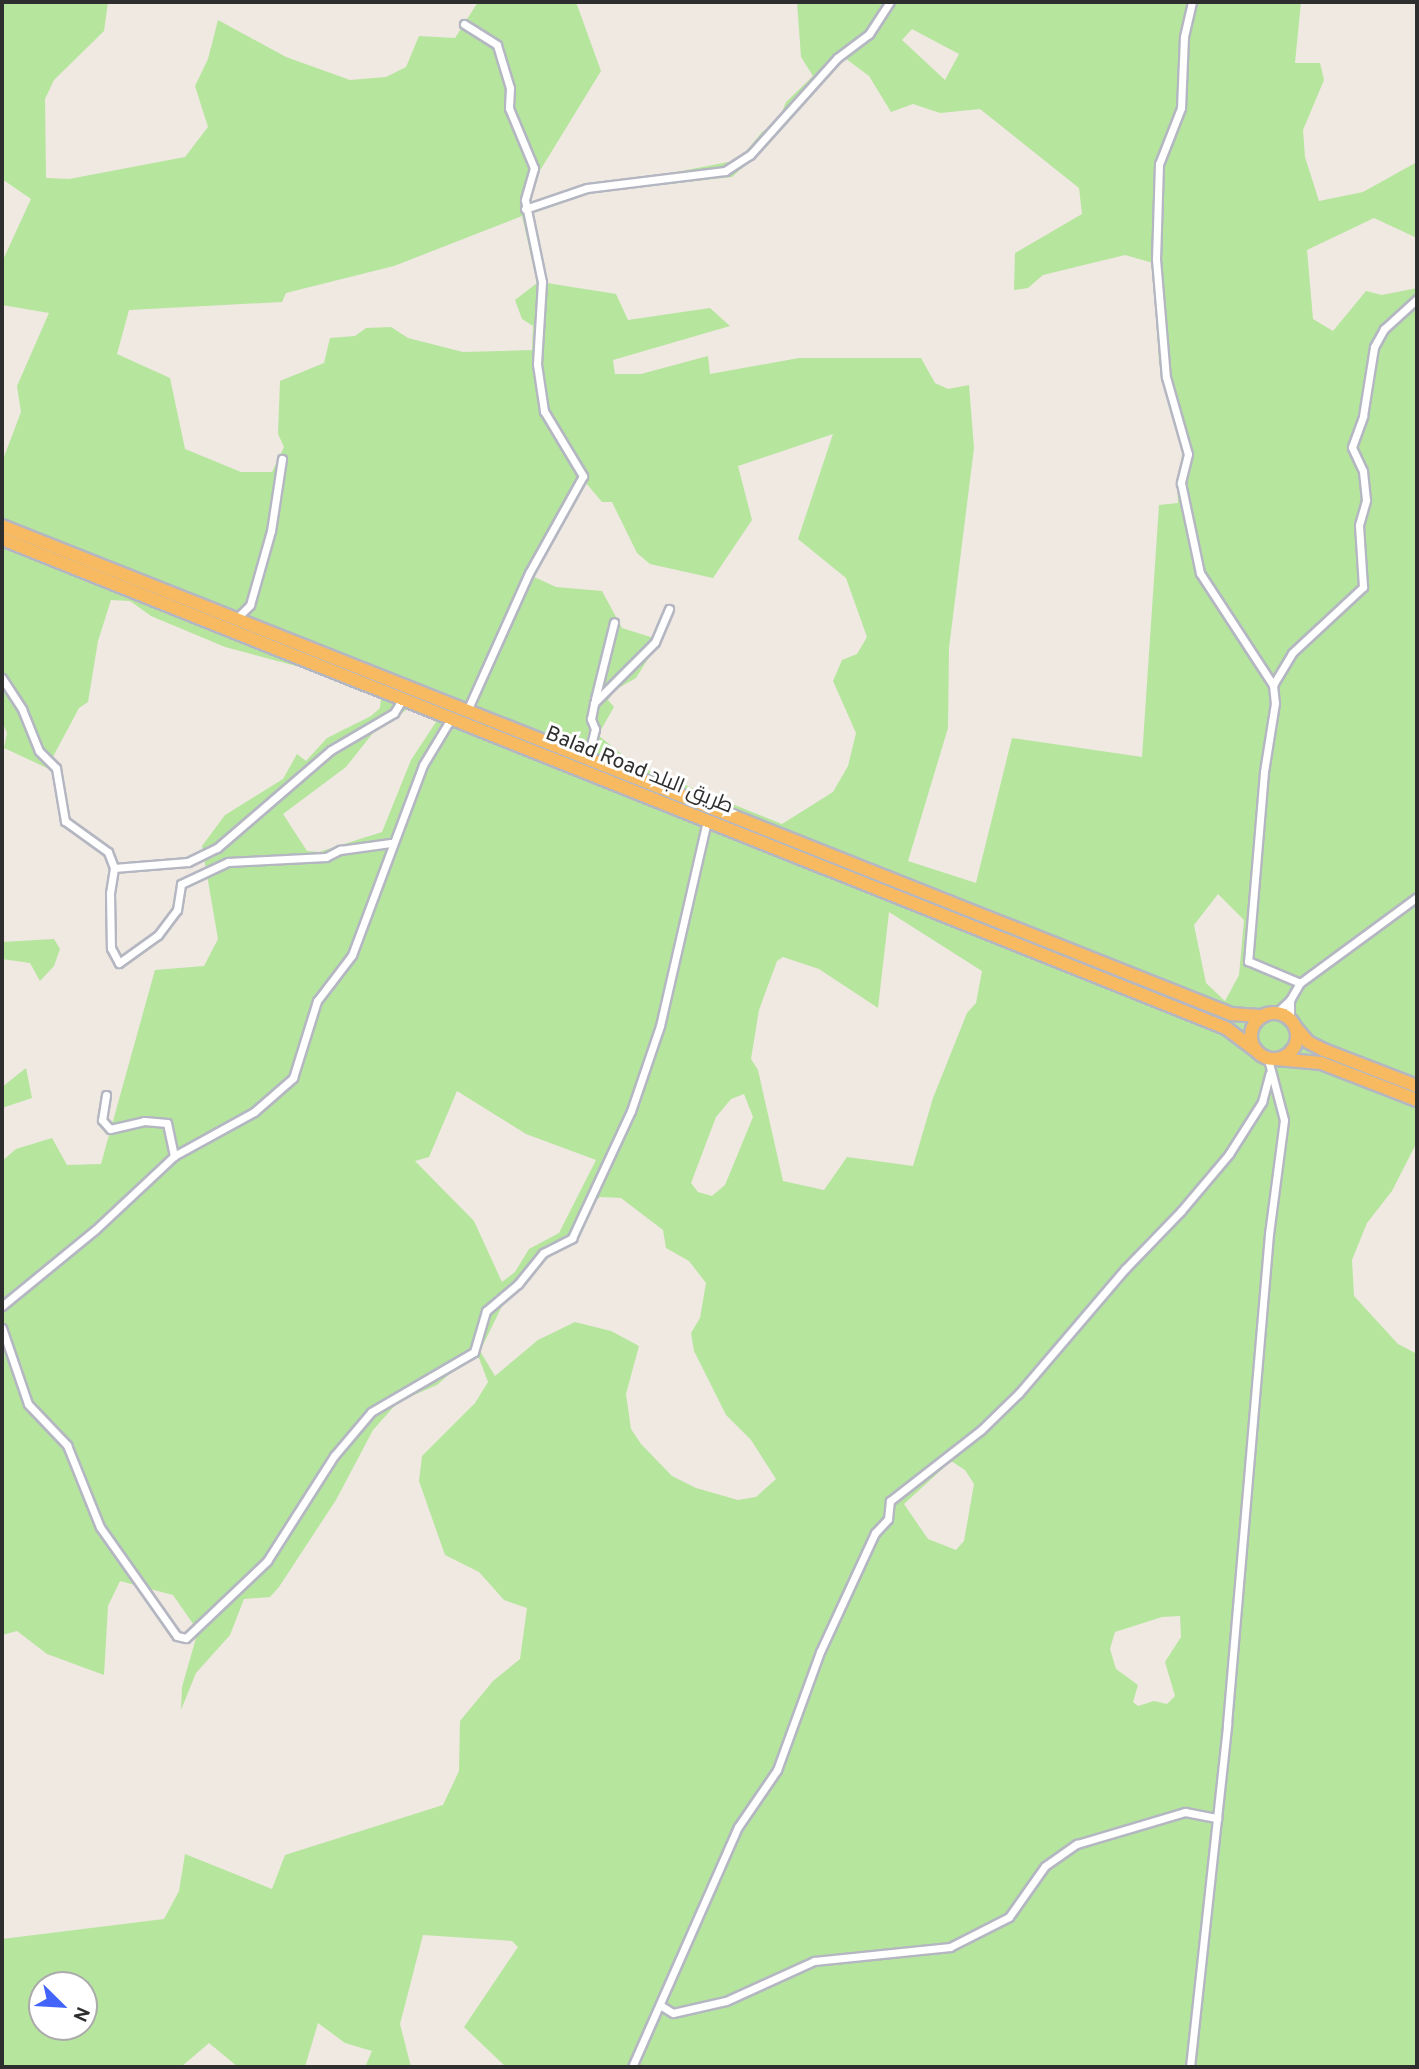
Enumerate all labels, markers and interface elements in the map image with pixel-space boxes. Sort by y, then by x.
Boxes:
street label: Balad Road طريق البلد [541,722,737,820]
north arrow [28,1971,98,2041]
text: N [67,2003,94,2025]

